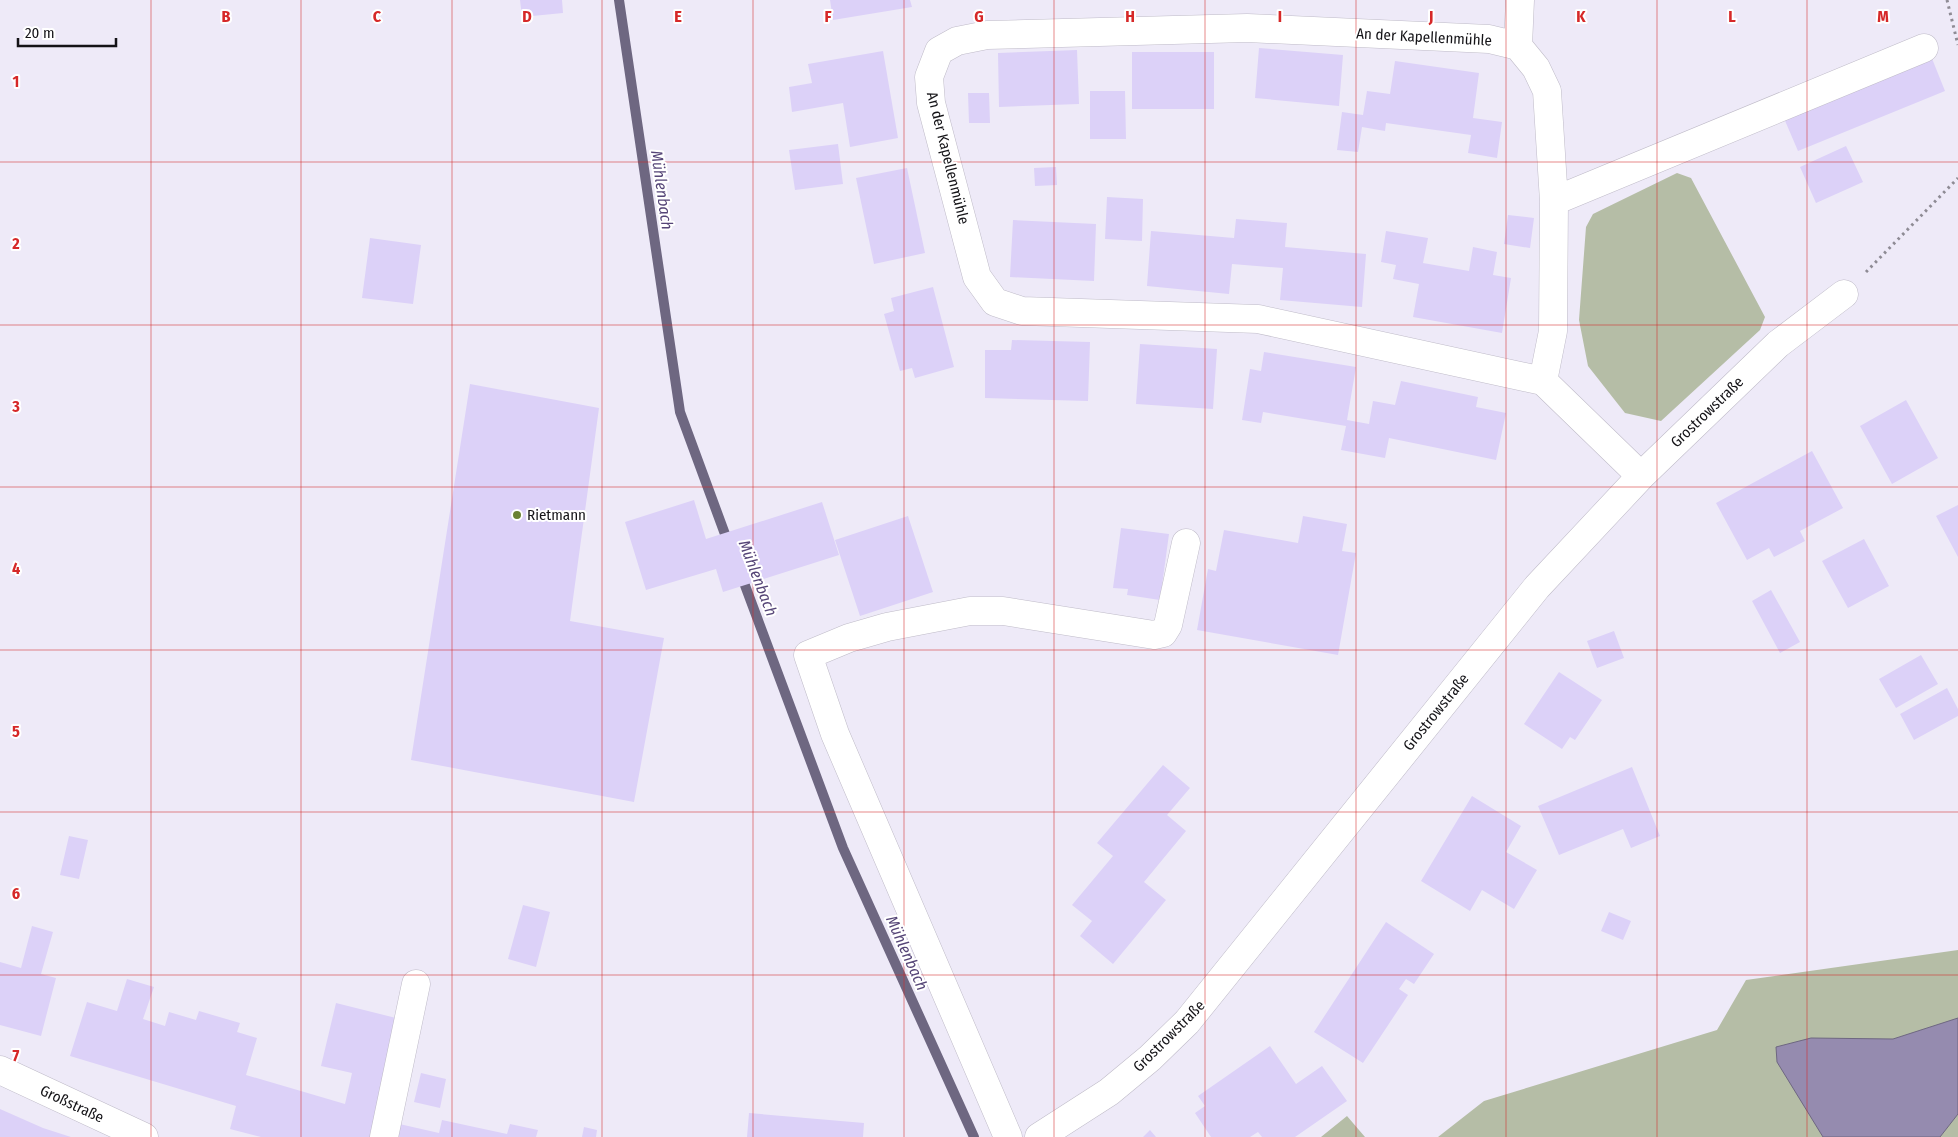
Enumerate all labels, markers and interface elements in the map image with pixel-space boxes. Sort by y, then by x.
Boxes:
text: B [222,7,231,26]
text: C [373,7,382,26]
text: D [522,7,532,26]
text: E [674,7,682,26]
text: F [824,7,832,26]
text: G [974,7,984,26]
text: H [1125,7,1135,26]
text: I [1278,7,1282,26]
text: J [1428,7,1433,26]
text: K [1576,7,1586,26]
text: L [1728,7,1736,26]
text: M [1877,7,1889,26]
scale bar [18,15,115,47]
text: 20 m [25,24,55,42]
street label: An der Kapellenmühle [1356,24,1492,50]
text: 1 [13,72,19,91]
street label: An der Kapellenmühle [923,90,973,226]
water label: Mühlenbach [647,149,677,231]
text: 2 [11,234,20,253]
street label: Grostrowstraße [1667,373,1747,451]
text: 3 [11,397,20,416]
place label: Rietmann [527,506,586,524]
marker: Rietmann [511,509,523,521]
water label: Mühlenbach [735,537,781,619]
text: 4 [12,559,20,578]
street label: Grostrowstraße [1399,670,1473,754]
text: 5 [12,722,20,741]
text: 6 [12,884,20,903]
water label: Mühlenbach [882,913,932,993]
street label: Grostrowstraße [1129,996,1209,1076]
text: 7 [13,1046,20,1065]
street label: Großstraße [37,1081,107,1127]

